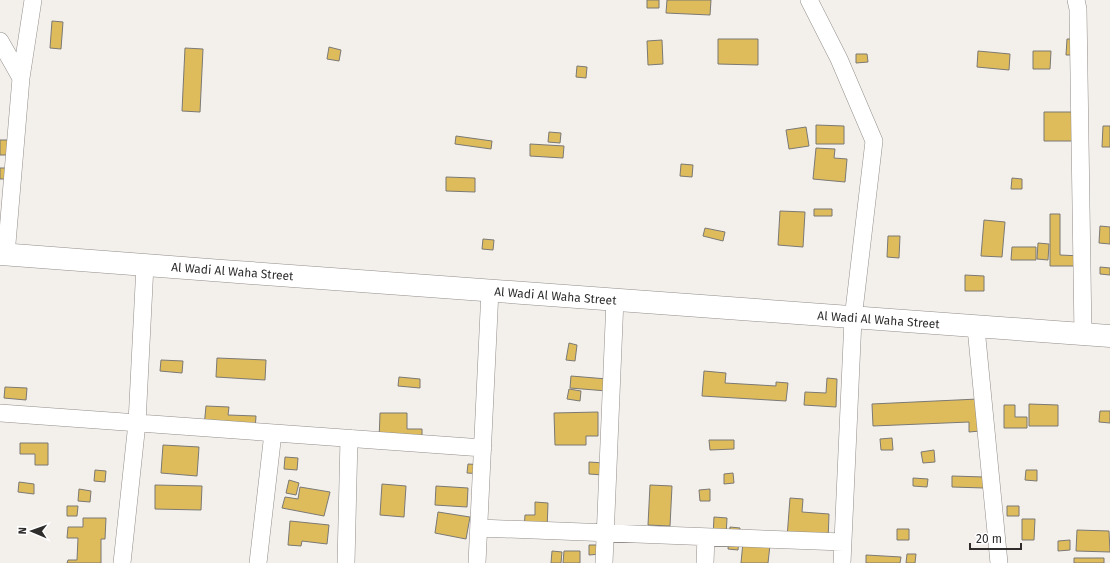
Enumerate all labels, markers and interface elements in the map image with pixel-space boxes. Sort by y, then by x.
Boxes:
street label: Al Wadi Al Waha Street [171,260,295,283]
street label: Al Wadi Al Waha Street [494,285,618,308]
street label: Al Wadi Al Waha Street [817,309,941,331]
north arrow [12,511,52,551]
scale bar [970,525,1021,551]
text: N [16,527,29,535]
text: 20 m [976,532,1002,546]

